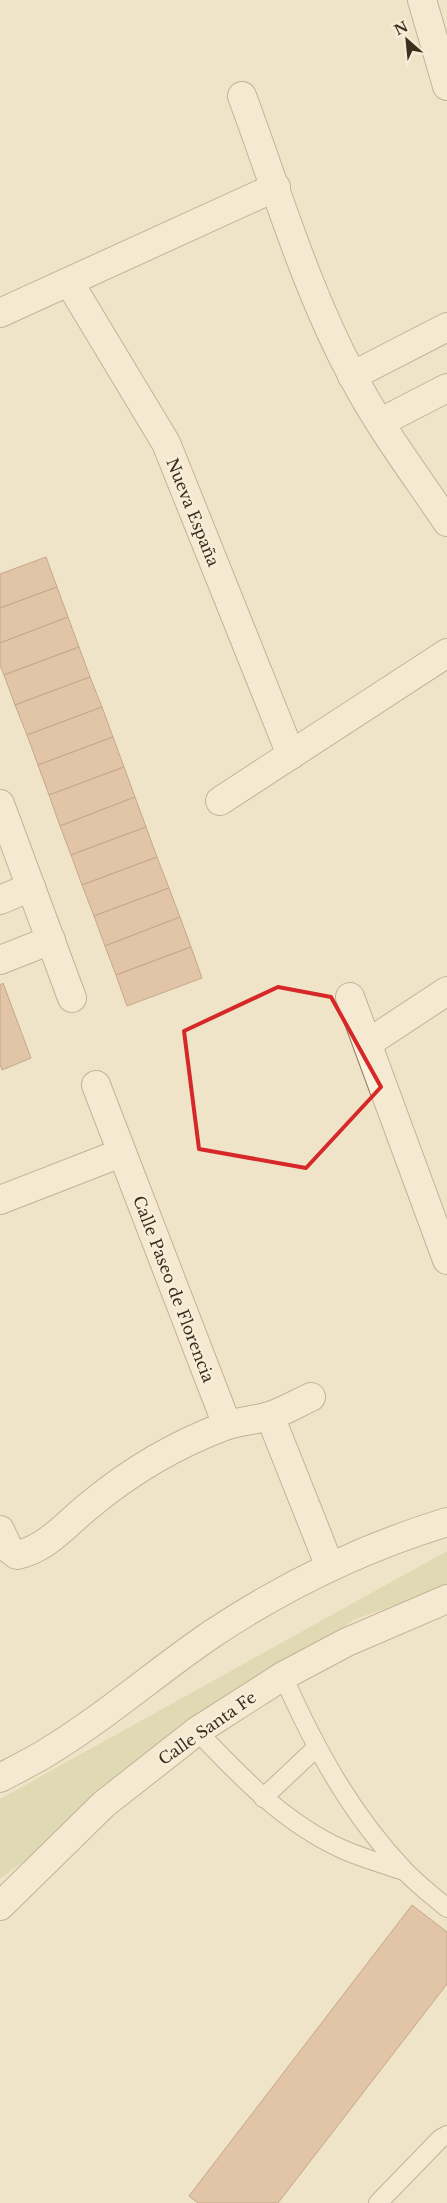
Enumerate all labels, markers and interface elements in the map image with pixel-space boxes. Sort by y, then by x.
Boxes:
north arrow [382,15,432,65]
text: N [391,17,411,39]
street label: Nueva España [162,455,224,569]
street label: Calle Paseo de Florencia [129,1193,219,1385]
street label: Calle Santa Fe [154,1687,260,1769]

